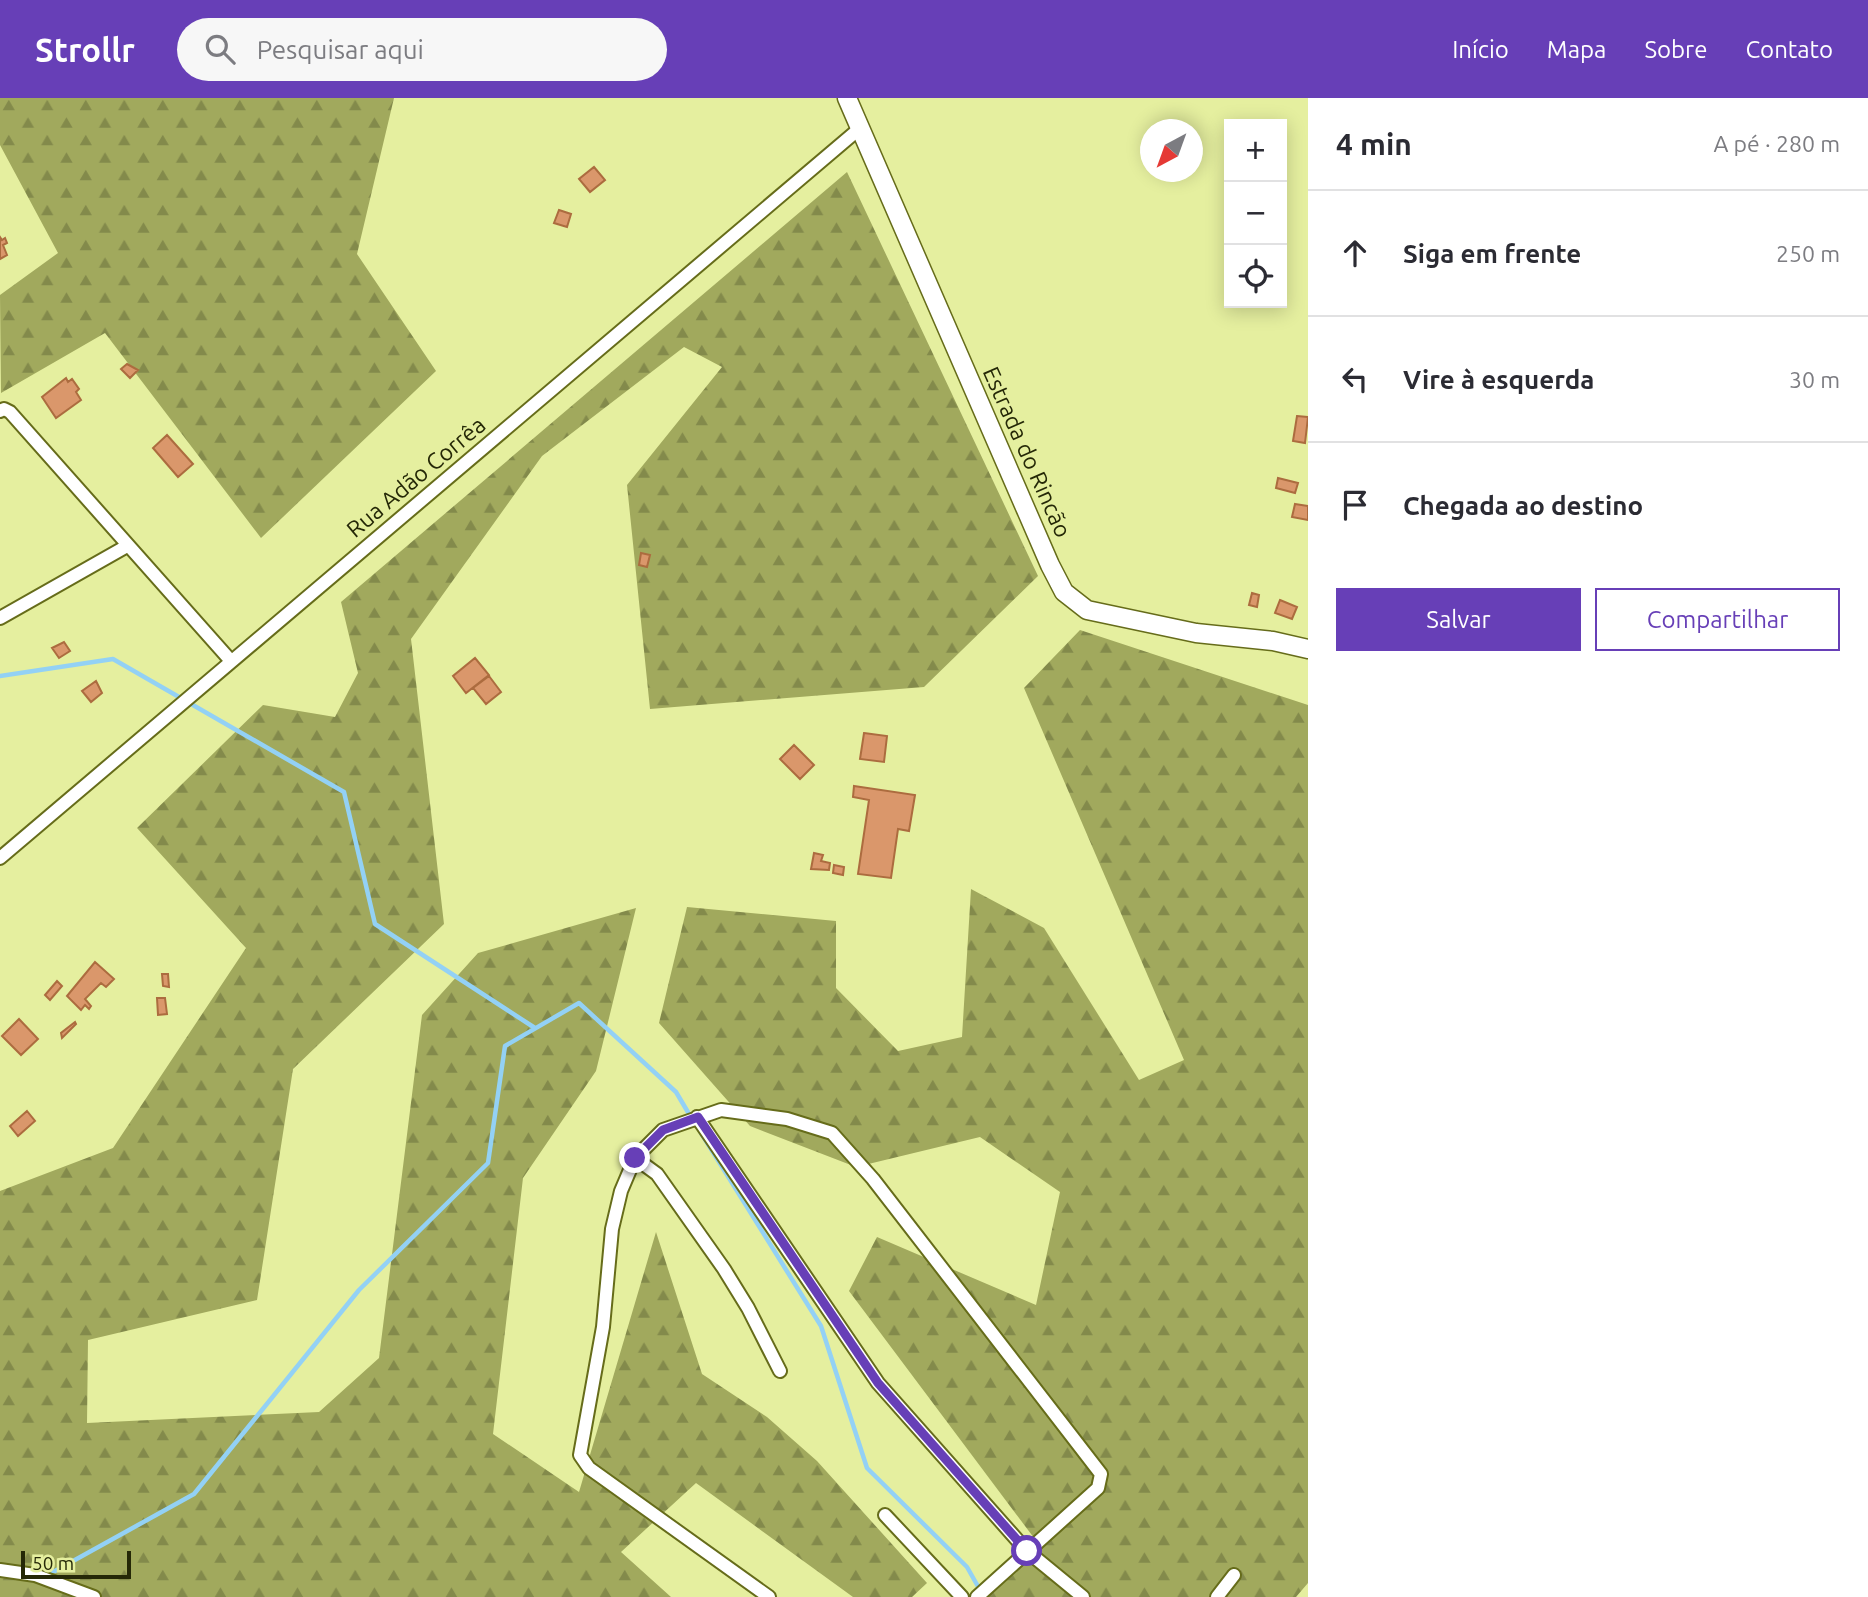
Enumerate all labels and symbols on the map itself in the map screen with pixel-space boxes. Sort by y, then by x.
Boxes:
north arrow [1140,119,1203,182]
street label: Estrada do Rincão [979,363,1076,541]
street label: Rua Adão Corrêa [341,411,490,542]
route end [619,1142,650,1173]
route start [1011,1535,1042,1566]
scale bar [21,1548,131,1580]

